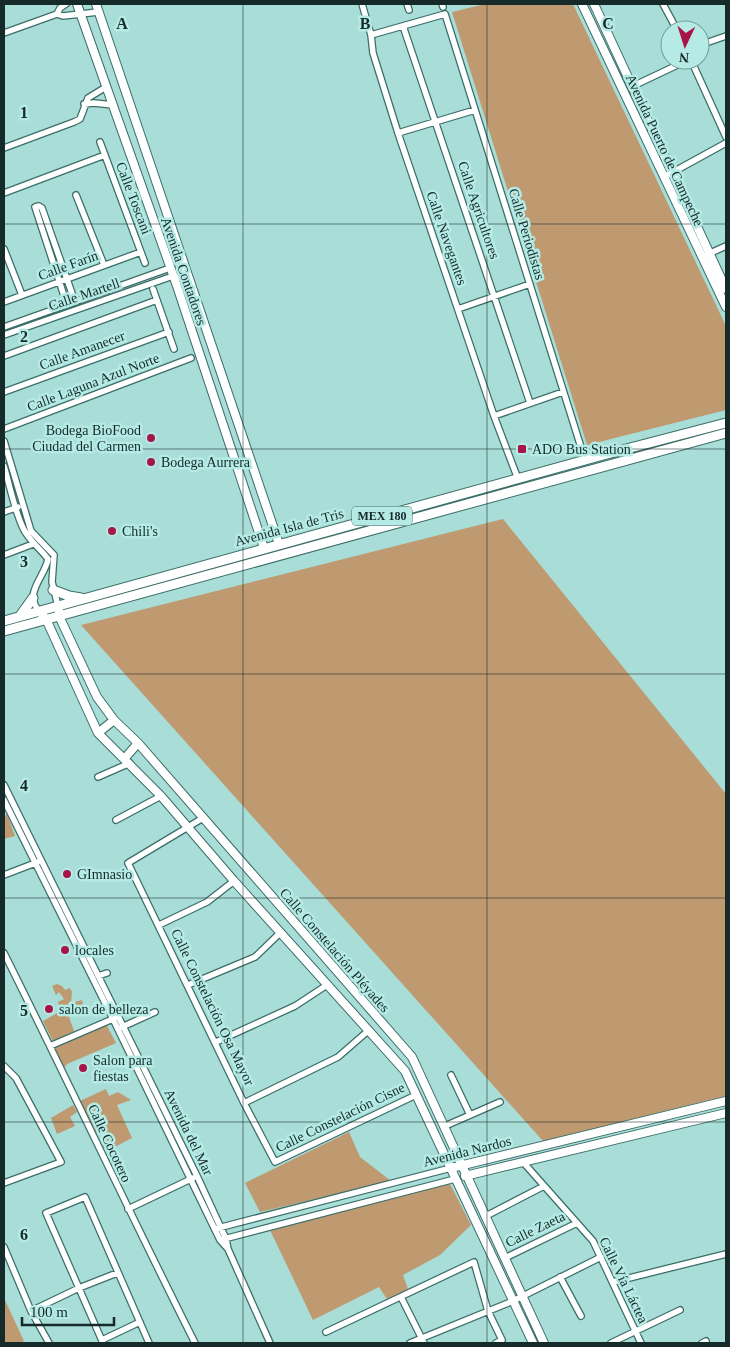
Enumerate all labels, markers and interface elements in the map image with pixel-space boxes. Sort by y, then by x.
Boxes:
text: A [116,15,128,32]
text: B [360,15,371,32]
text: C [602,15,614,32]
north arrow [660,20,710,70]
text: N [679,50,690,65]
street label: Avenida Puerto de Campeche [623,72,706,228]
text: 1 [20,104,28,121]
street label: Calle Agricultores [455,159,502,261]
street label: Calle Toscani [113,160,154,237]
street label: Calle Periodistas [506,187,548,282]
street label: Calle Navegantes [423,189,470,287]
street label: Avenida Contadores [158,215,209,327]
street label: Calle Farín [36,248,100,283]
street label: Calle Martell [47,275,122,314]
text: 2 [20,328,28,345]
street label: Calle Amanecer [37,328,127,373]
street label: Calle Laguna Azul Norte [25,350,161,415]
place label: Bodega BioFood Ciudad del Carmen [32,423,141,454]
marker: Bodega BioFood Ciudad del Carmen [145,432,157,444]
place label: ADO Bus Station [532,442,631,457]
marker: ADO Bus Station [516,443,528,455]
place label: Bodega Aurrera [161,455,251,470]
marker: Bodega Aurrera [145,456,157,468]
street label: Avenida Isla de Tris [233,506,345,549]
road number: MEX 180 [352,506,412,526]
place label: Chili's [122,524,158,539]
marker: Chili's [106,525,118,537]
text: 3 [20,553,28,570]
text: 4 [20,777,28,794]
place label: GImnasio [77,867,132,882]
marker: GImnasio [61,868,73,880]
street label: Calle Constelación Pléyades [277,885,393,1015]
street label: Calle Constelación Osa Mayor [168,927,257,1088]
place label: locales [75,943,114,958]
marker: locales [59,944,71,956]
text: 5 [20,1002,28,1019]
place label: salon de belleza [59,1002,149,1017]
marker: salon de belleza [43,1003,55,1015]
place label: Salon para fiestas [93,1053,153,1084]
marker: Salon para fiestas [77,1062,89,1074]
street label: Calle Constelación Cisne [273,1080,407,1155]
street label: Avenida del Mar [161,1087,216,1178]
street label: Calle Cocotero [85,1102,134,1185]
street label: Avenida Nardos [421,1133,513,1170]
street label: Calle Zaeta [503,1208,568,1250]
text: 6 [20,1226,28,1243]
street label: Calle Vía Láctea [596,1235,651,1326]
scale bar [22,1294,115,1326]
text: 100 m [30,1304,68,1320]

